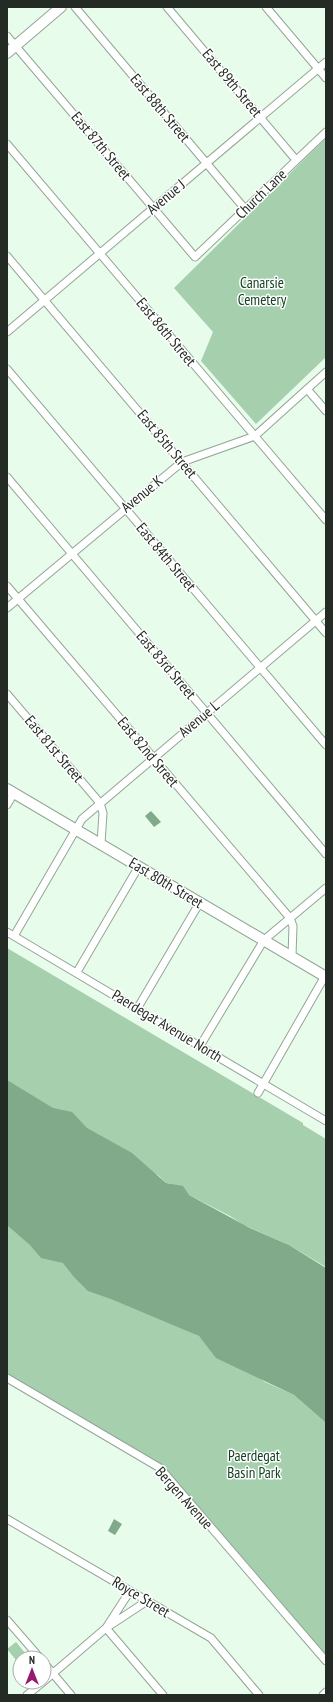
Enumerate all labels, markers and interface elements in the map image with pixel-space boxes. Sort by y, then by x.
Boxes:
street label: East 89th Street [198,45,266,121]
street label: East 88th Street [126,70,194,146]
street label: East 87th Street [67,108,135,184]
street label: Church Lane [231,165,290,223]
street label: Avenue J [142,175,189,218]
park label: Canarsie Cemetery [238,273,287,309]
street label: East 86th Street [132,294,200,370]
street label: East 85th Street [133,406,201,482]
street label: Avenue K [117,471,167,516]
street label: East 84th Street [132,519,200,595]
street label: East 83rd Street [132,627,200,703]
street label: Avenue L [174,696,224,741]
street label: East 81st Street [21,711,88,786]
street label: East 82nd Street [114,713,183,791]
street label: East 80th Street [126,853,207,912]
street label: Paerdegat Avenue North [109,985,226,1066]
park label: Paerdegat Basin Park [227,1446,281,1482]
street label: Bergen Avenue [151,1463,217,1533]
street label: Royce Street [109,1572,174,1621]
north arrow [12,1650,52,1690]
text: N [29,1653,35,1667]

